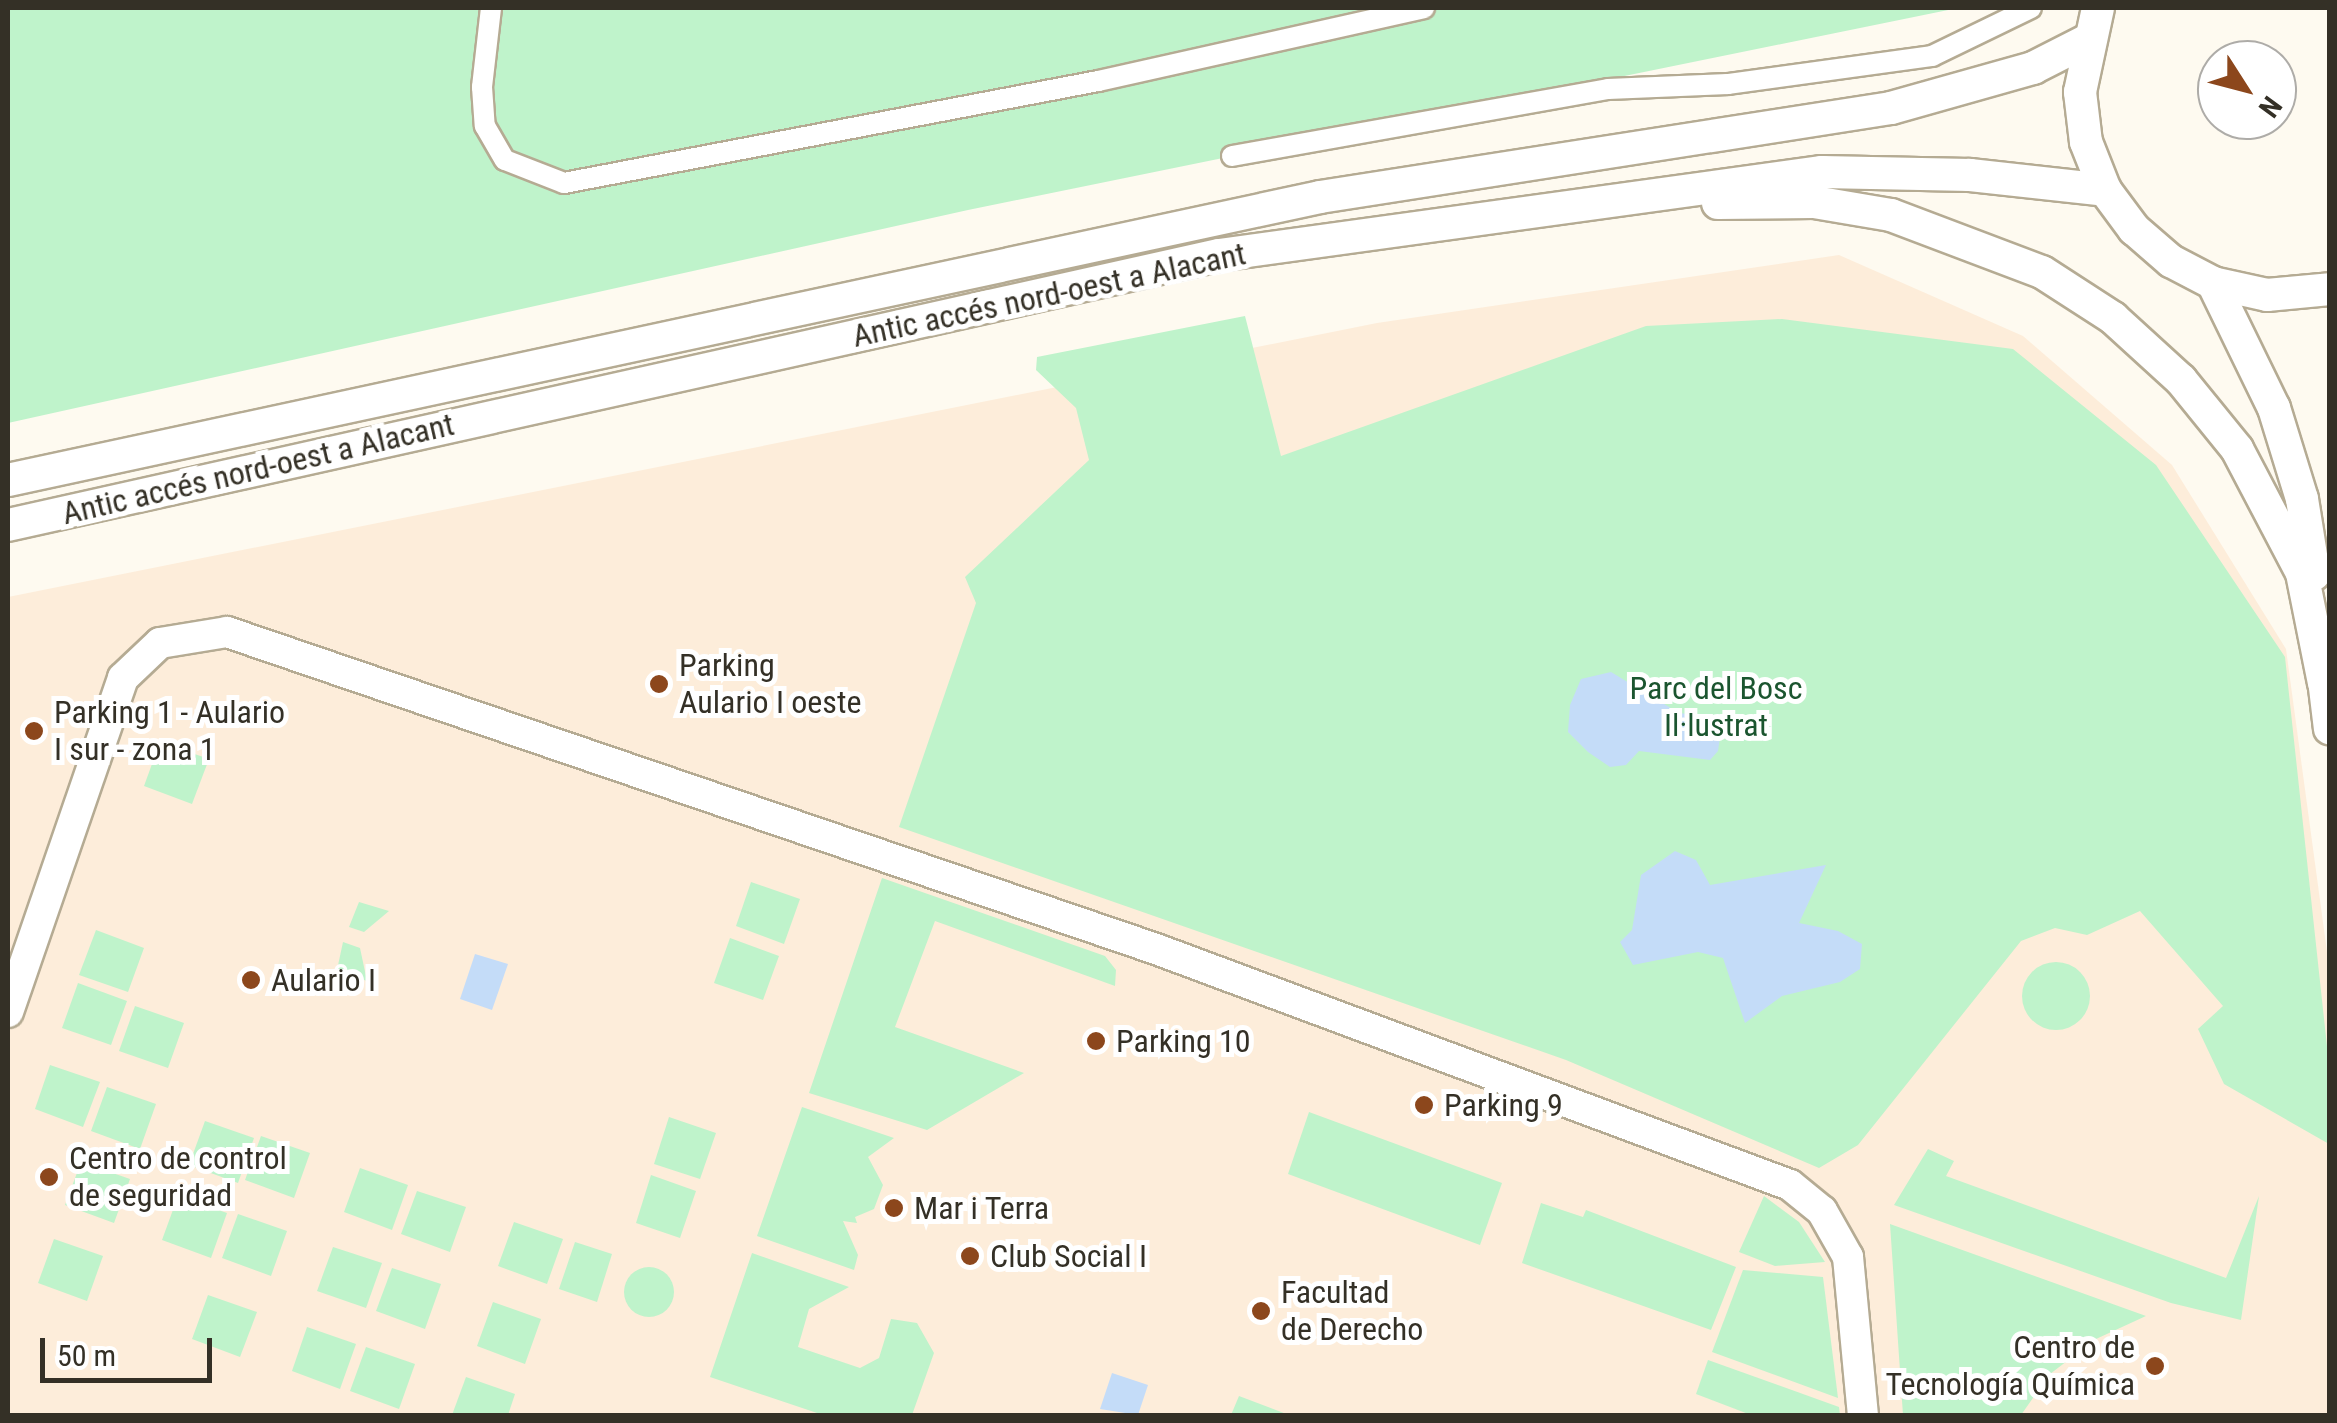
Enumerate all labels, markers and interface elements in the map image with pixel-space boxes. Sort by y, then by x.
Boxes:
north arrow [2197,40,2297,140]
text: N [2252,90,2288,123]
street label: Antic accés nord-oest a Alacant [849,235,1249,355]
street label: Antic accés nord-oest a Alacant [58,405,458,533]
place label: Parking Aulario I oeste [679,647,861,722]
park label: Parc del Bosc Il·lustrat [1630,670,1802,745]
marker: Parking Aulario I oeste [648,673,670,695]
place label: Parking 1 - Aulario I sur - zona 1 [54,694,285,769]
marker: Parking 1 - Aulario I sur - zona 1 [23,720,45,742]
place label: Aulario I [271,961,376,999]
marker: Aulario I [240,969,262,991]
place label: Parking 10 [1116,1022,1251,1060]
marker: Parking 10 [1085,1030,1107,1052]
place label: Parking 9 [1444,1086,1563,1124]
marker: Parking 9 [1413,1094,1435,1116]
place label: Centro de control de seguridad [69,1140,287,1215]
marker: Centro de control de seguridad [38,1166,60,1188]
place label: Mar i Terra [914,1189,1050,1227]
marker: Mar i Terra [883,1197,905,1219]
place label: Club Social I [990,1237,1147,1275]
marker: Club Social I [959,1245,981,1267]
place label: Facultad de Derecho [1281,1274,1423,1349]
marker: Facultad de Derecho [1250,1300,1272,1322]
scale bar [45,1318,218,1380]
place label: Centro de Tecnología Química [1885,1329,2135,1404]
text: 50 m [57,1338,116,1373]
marker: Centro de Tecnología Química [2144,1355,2166,1377]

